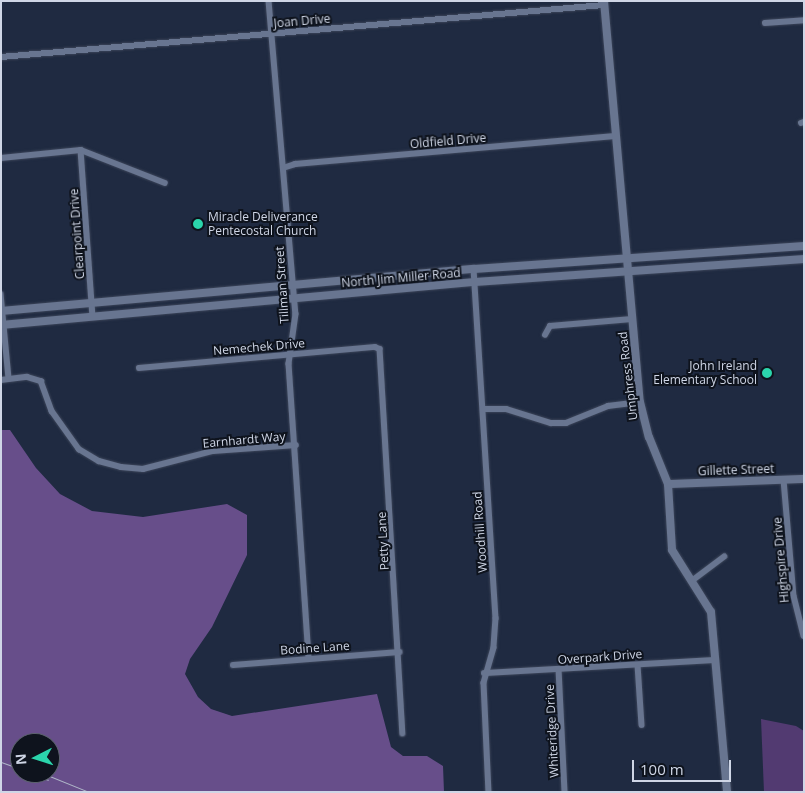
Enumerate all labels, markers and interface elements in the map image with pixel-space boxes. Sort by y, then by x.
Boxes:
street label: Joan Drive [273,11,331,31]
street label: Oldfield Drive [409,130,487,152]
street label: Clearpoint Drive [67,188,87,280]
place label: Miracle Deliverance Pentecostal Church [208,210,318,238]
marker: Miracle Deliverance Pentecostal Church [192,218,204,230]
street label: Tillman Street [272,246,292,324]
street label: North Jim Miller Road [341,266,461,290]
street label: Umphress Road [615,331,641,421]
street label: Nemechek Drive [212,336,306,358]
place label: John Ireland Elementary School [653,359,757,387]
marker: John Ireland Elementary School [761,367,773,379]
street label: Earnhardt Way [202,429,286,451]
street label: Gillette Street [698,461,774,479]
street label: Woodhill Road [470,491,490,573]
street label: Petty Lane [374,511,392,571]
street label: Highspire Drive [770,517,792,603]
street label: Bodine Lane [280,638,350,658]
street label: Overpark Drive [557,647,643,667]
street label: Whiteridge Drive [542,684,562,778]
north arrow [10,733,60,783]
scale bar [635,750,734,782]
text: N [11,753,31,766]
text: 100 m [640,759,684,779]

